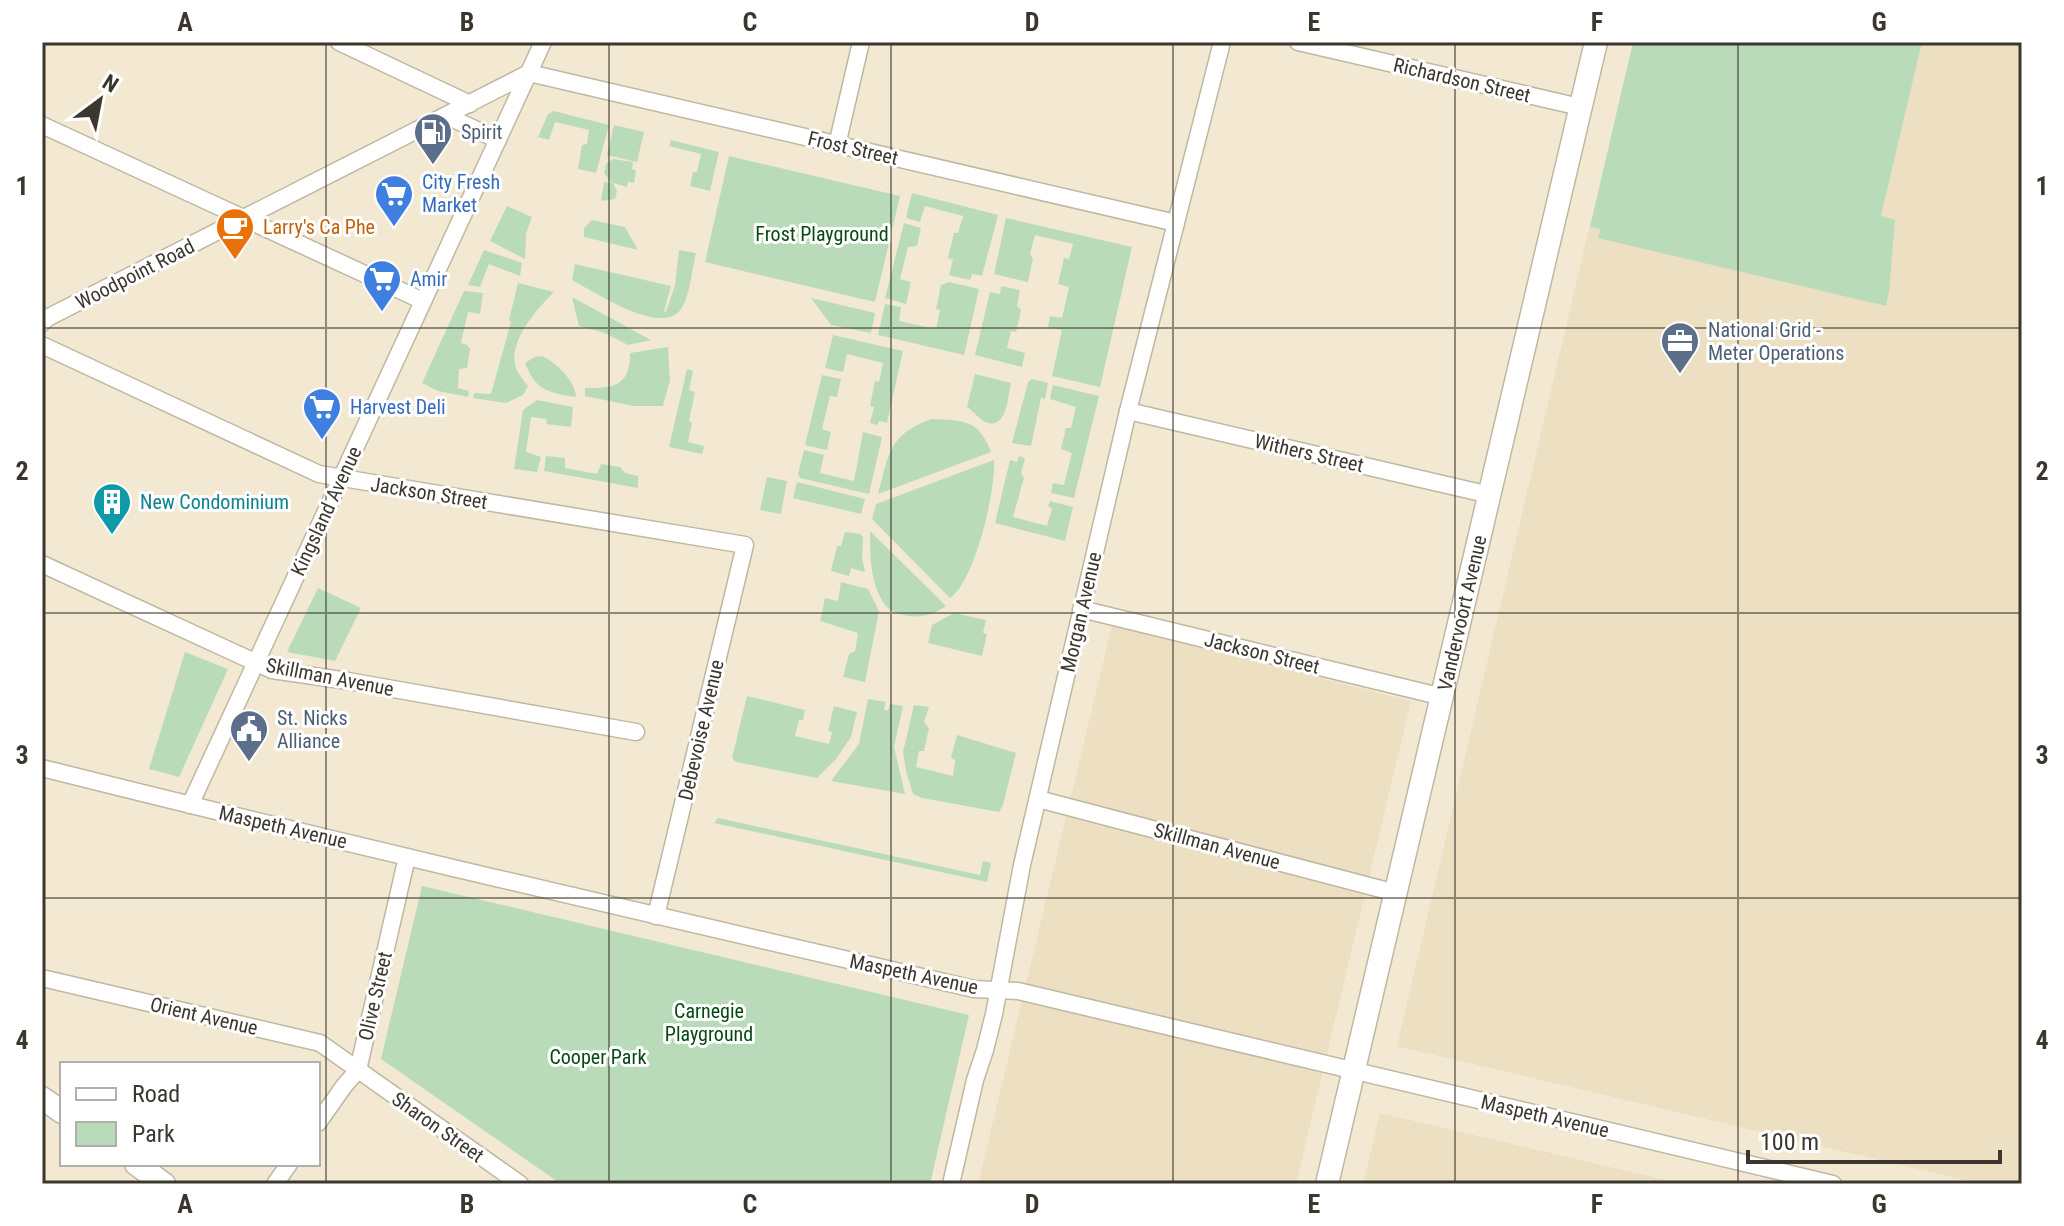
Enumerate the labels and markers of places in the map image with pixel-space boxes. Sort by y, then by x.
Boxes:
fuel station icon: Spirit [412,111,454,166]
place label: Spirit [461,120,503,144]
place label: City Fresh Market [422,170,500,217]
supermarket icon: City Fresh Market [373,173,415,228]
cafe icon: Larry's Ca Phe [214,206,256,261]
place label: Larry's Ca Phe [263,215,375,239]
supermarket icon: Amir [361,258,403,313]
place label: Amir [410,267,447,291]
place label: National Grid - Meter Operations [1708,318,1844,365]
office icon: National Grid - Meter Operations [1659,320,1701,375]
supermarket icon: Harvest Deli [301,386,343,441]
place label: Harvest Deli [350,395,446,419]
building icon: New Condominium [91,481,133,536]
place label: New Condominium [140,490,289,514]
place label: St. Nicks Alliance [277,706,348,753]
public building icon: St. Nicks Alliance [228,708,270,763]

